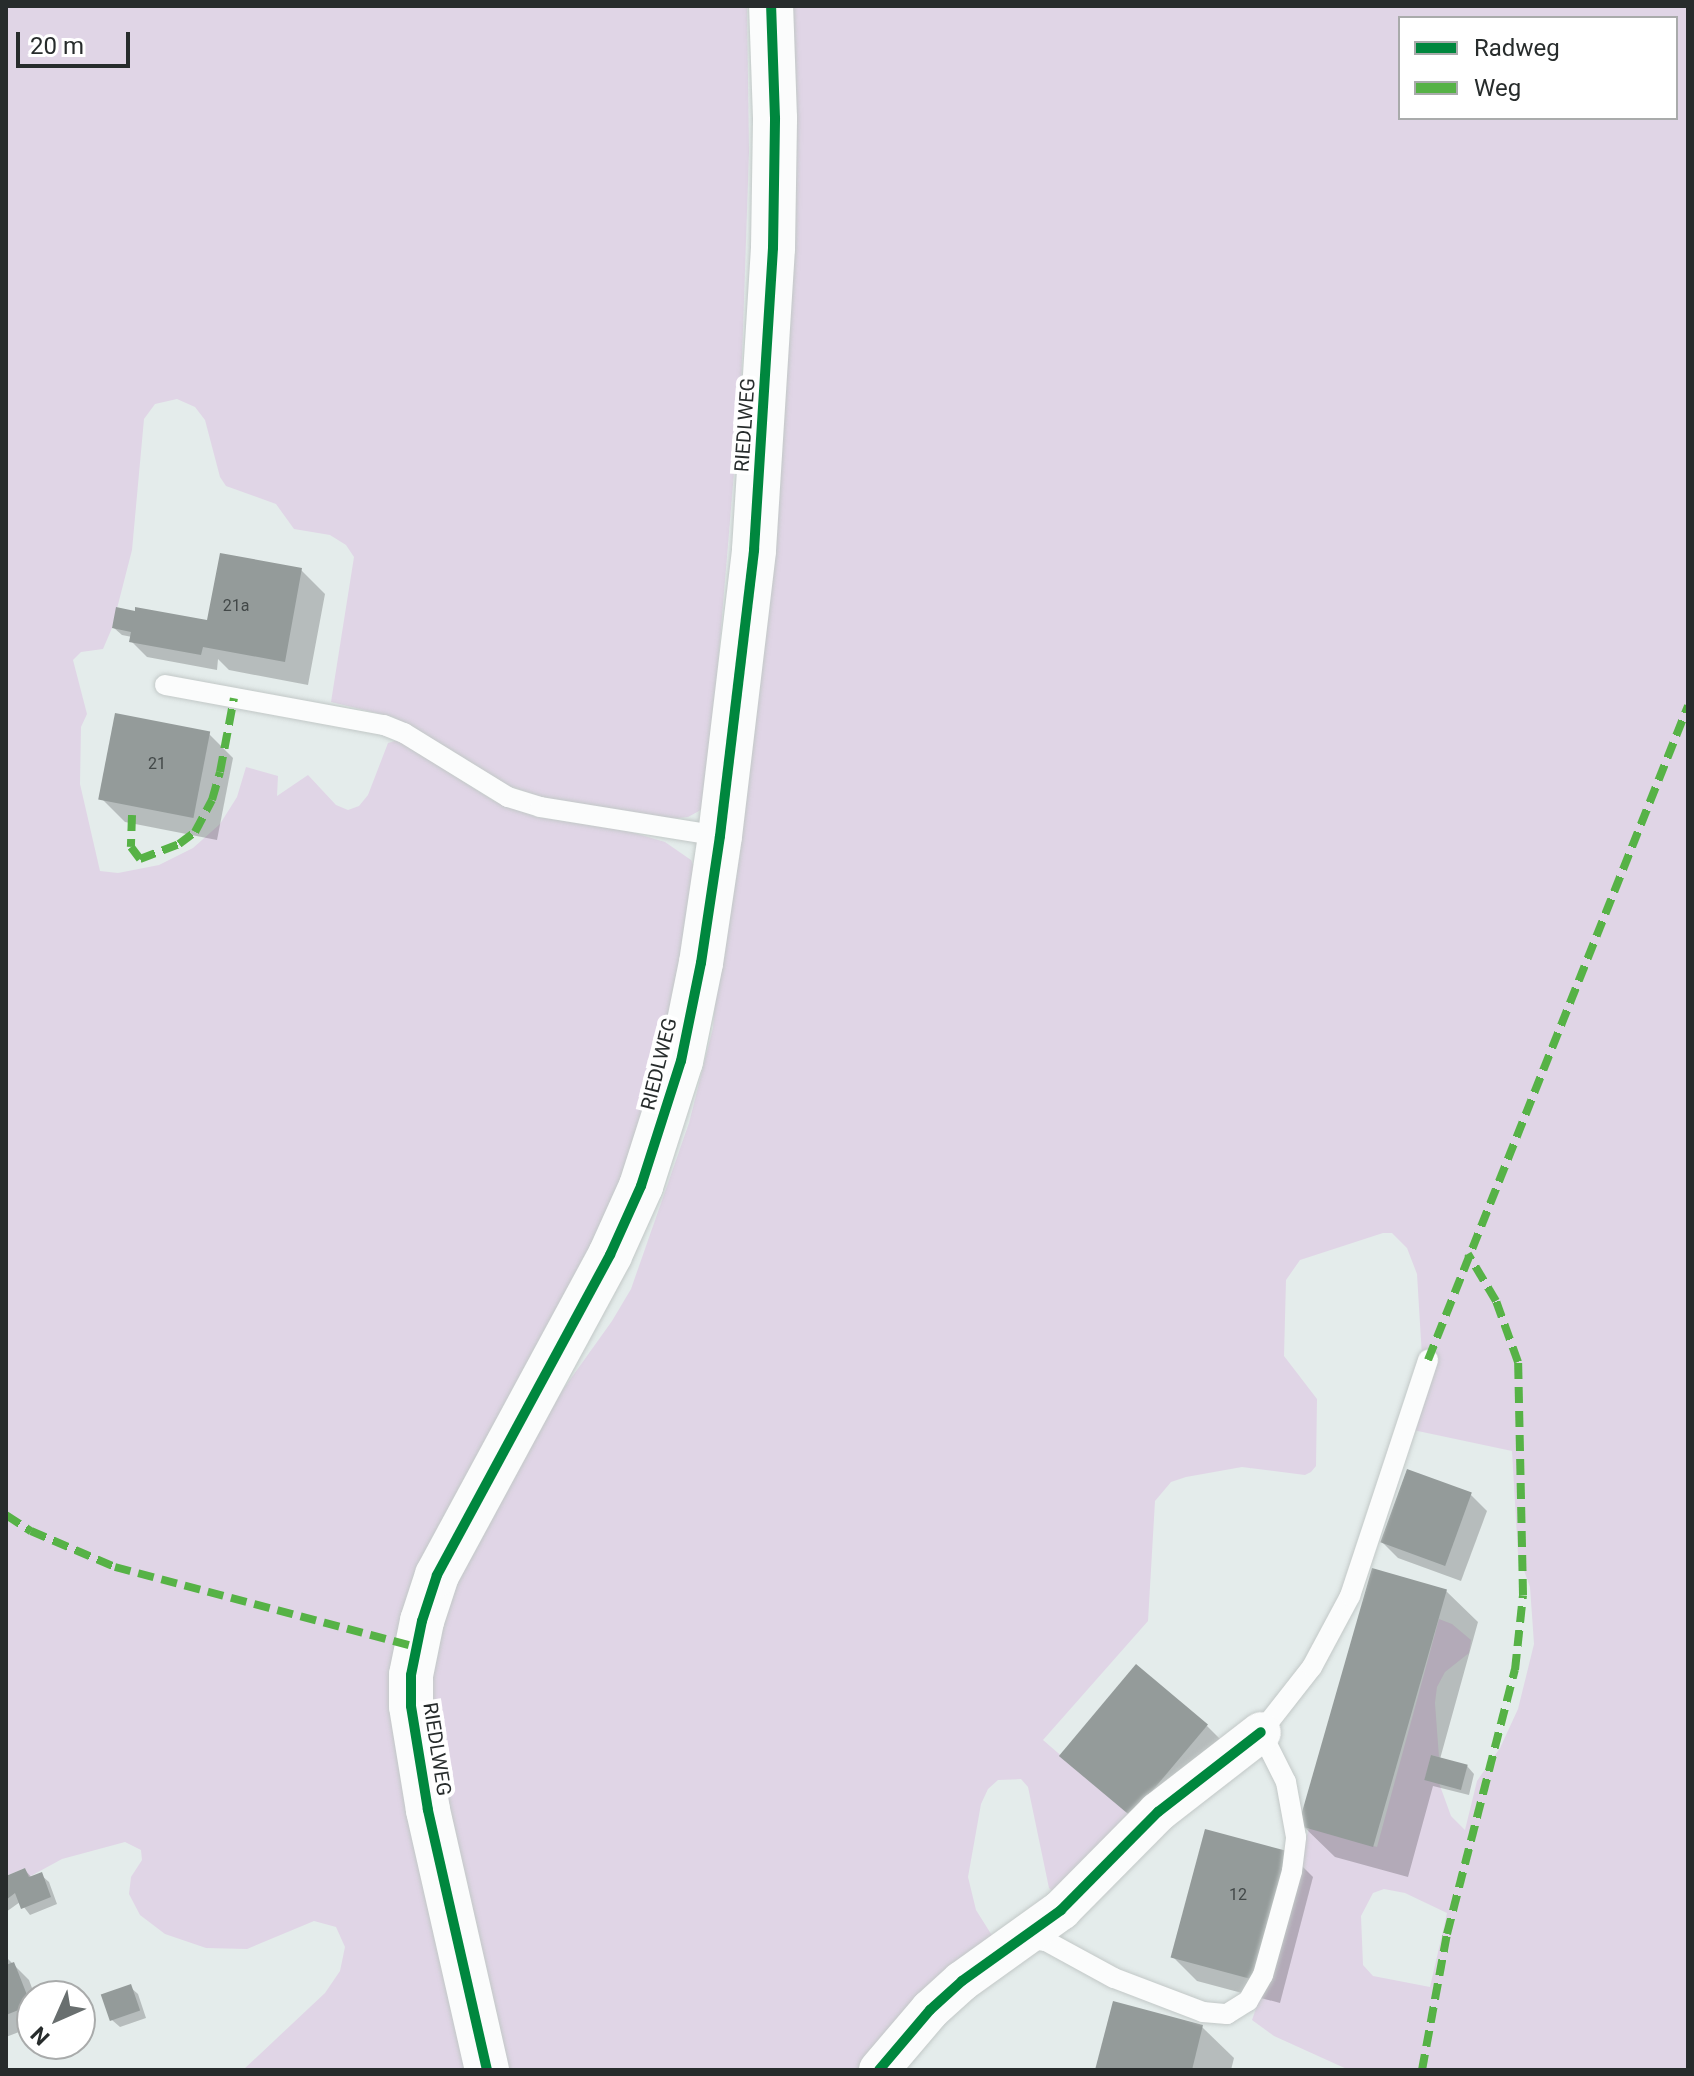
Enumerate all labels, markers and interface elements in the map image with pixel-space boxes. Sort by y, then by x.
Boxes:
scale bar [20,16,134,66]
legend [1398,16,1678,120]
text: 20 m [30,32,84,60]
text: Radweg [1474,34,1560,62]
text: Weg [1474,74,1521,102]
street label: RIEDLWEG [730,377,760,473]
house number: 21a [223,596,249,616]
house number: 21 [148,754,166,774]
street label: RIEDLWEG [636,1015,682,1113]
street label: RIEDLWEG [418,1701,456,1797]
house number: 12 [1229,1885,1247,1905]
north arrow [16,1980,96,2060]
text: N [26,2022,54,2050]

